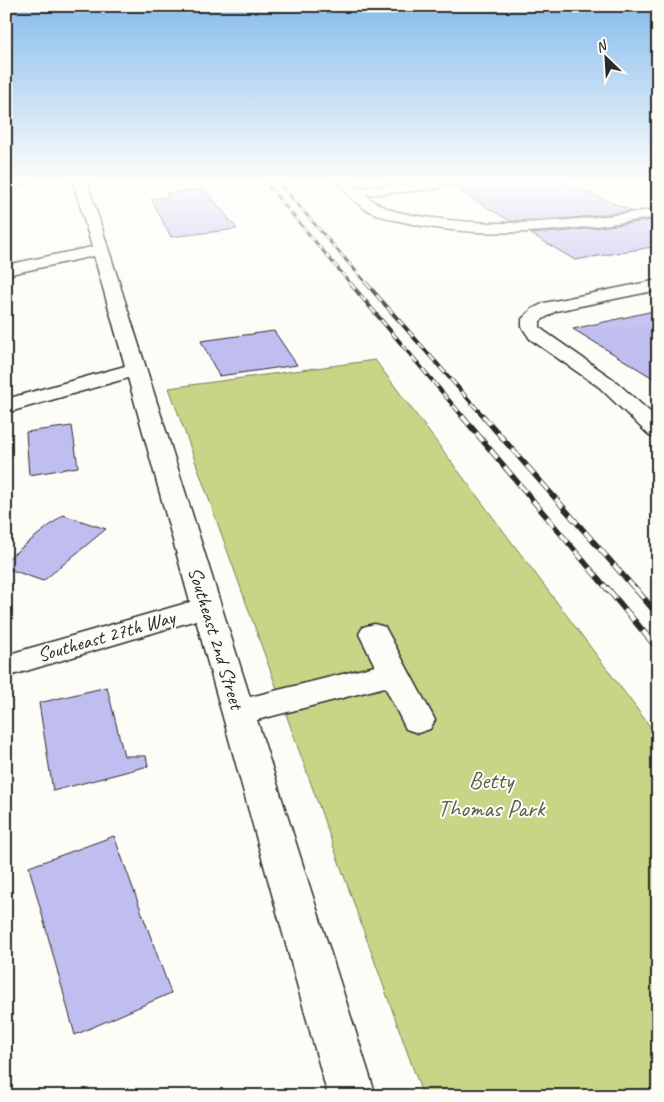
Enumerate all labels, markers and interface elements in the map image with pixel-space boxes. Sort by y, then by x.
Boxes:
north arrow [582,32,632,82]
text: N [593,36,610,56]
street label: Southeast 2nd Street [183,564,250,714]
street label: Southeast 27th Way [34,604,180,668]
park label: Betty Thomas Park [438,765,547,823]

